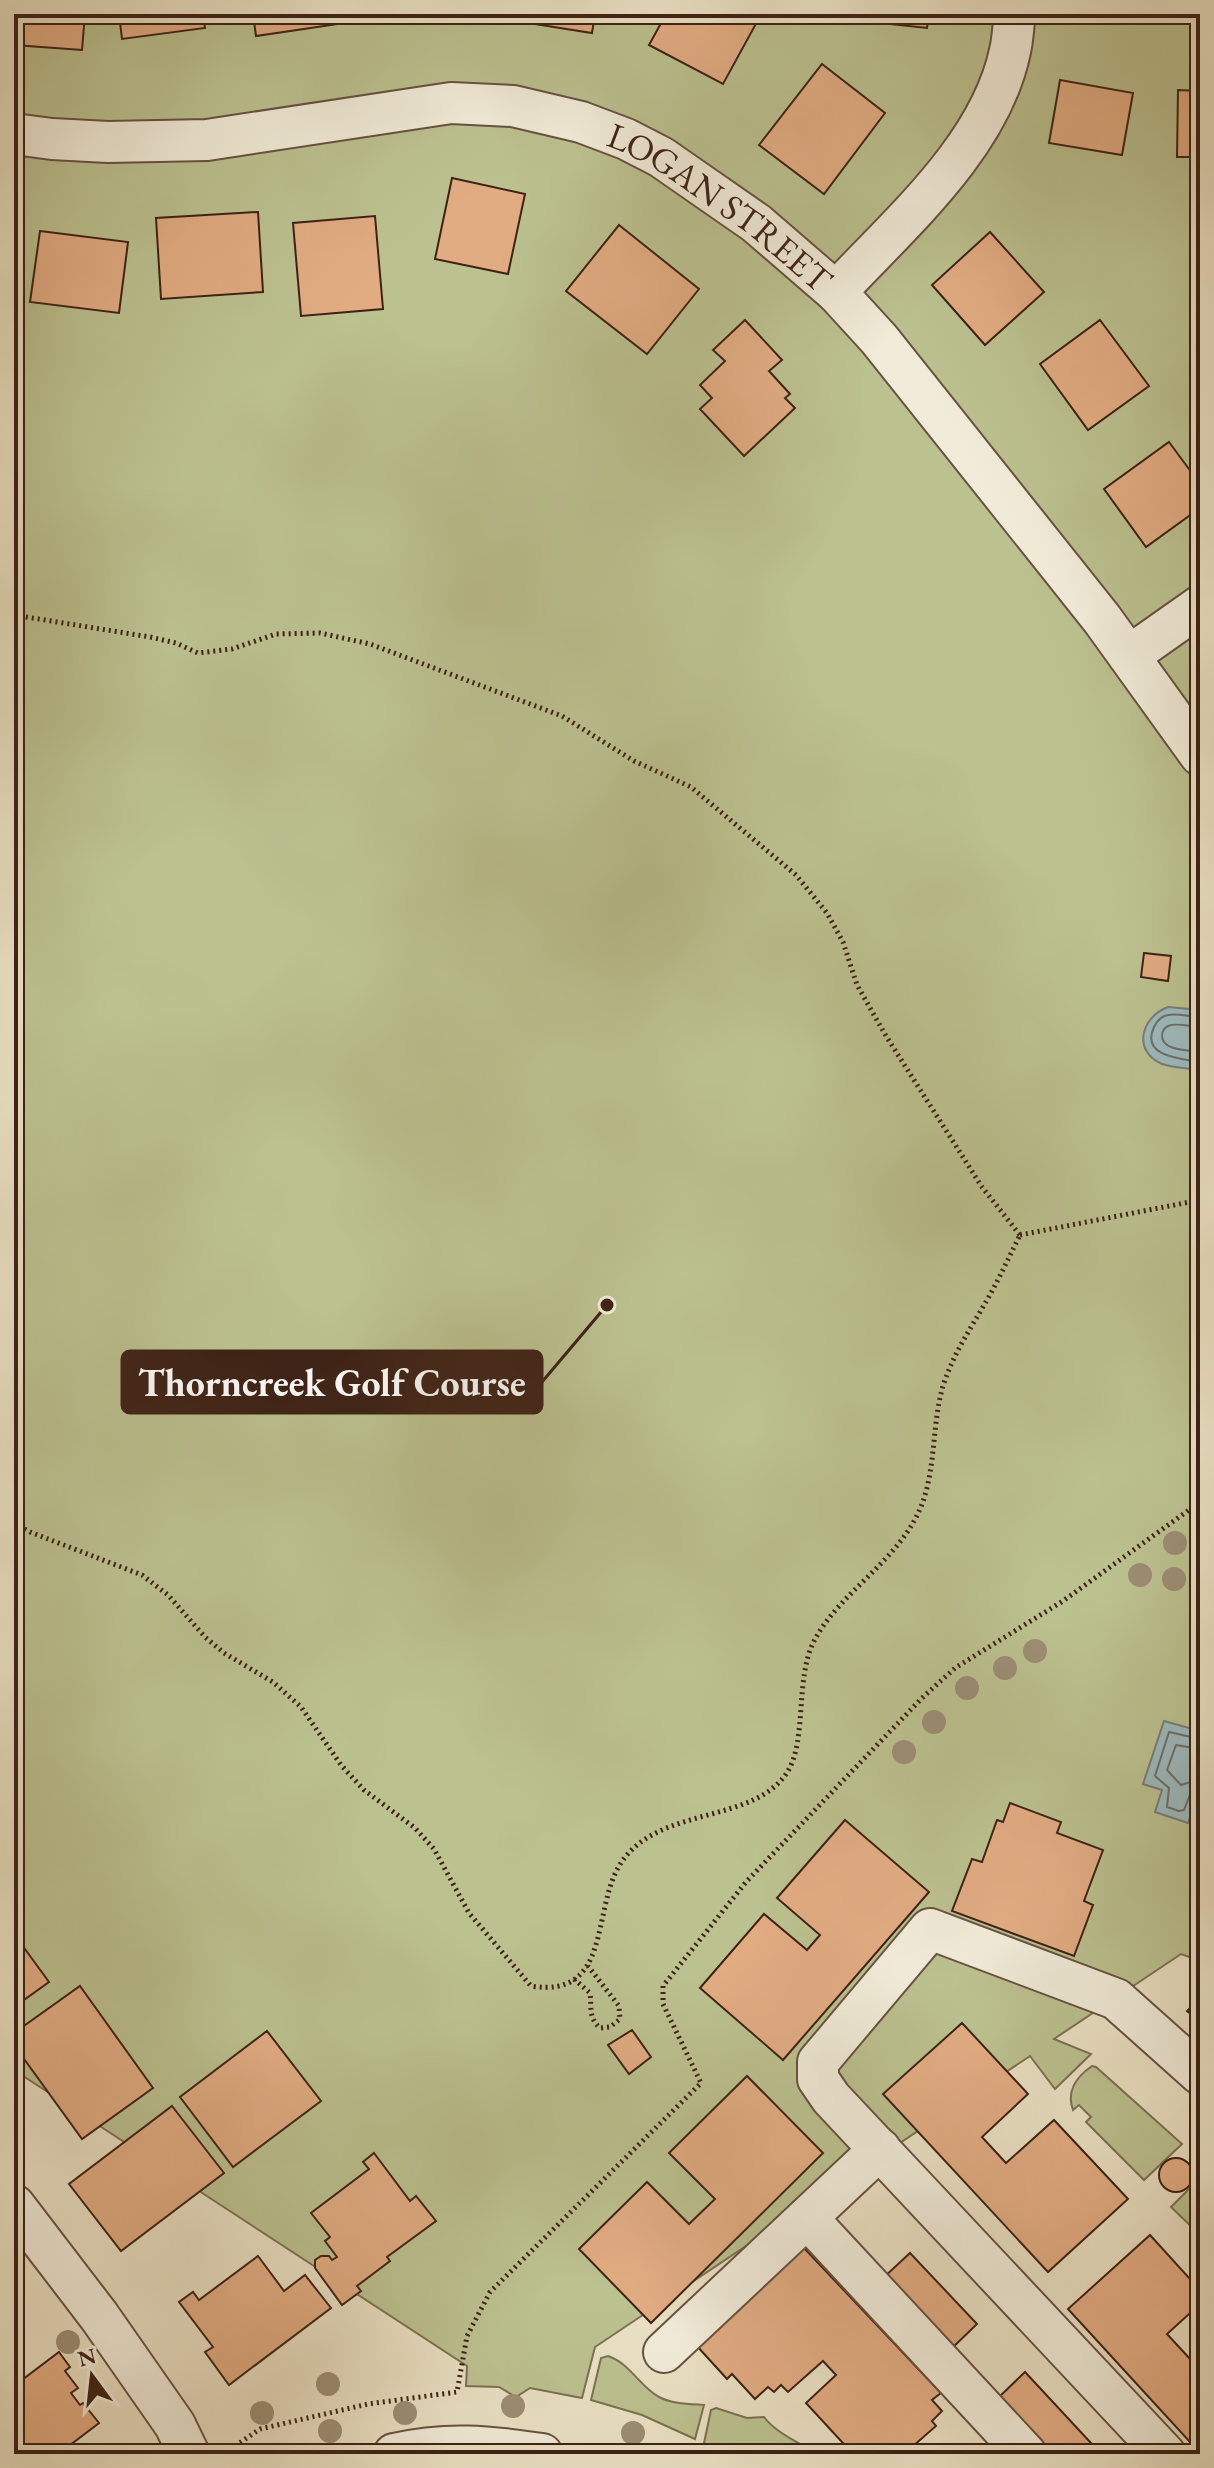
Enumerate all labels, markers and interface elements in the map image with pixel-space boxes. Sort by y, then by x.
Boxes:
street label: LOGAN STREET [601,111,843,303]
callout: Thorncreek Golf Course [122,1351,542,1413]
text: Thorncreek Golf Course [138,1358,526,1407]
north arrow [52,2336,132,2416]
text: N [75,2341,99,2373]

